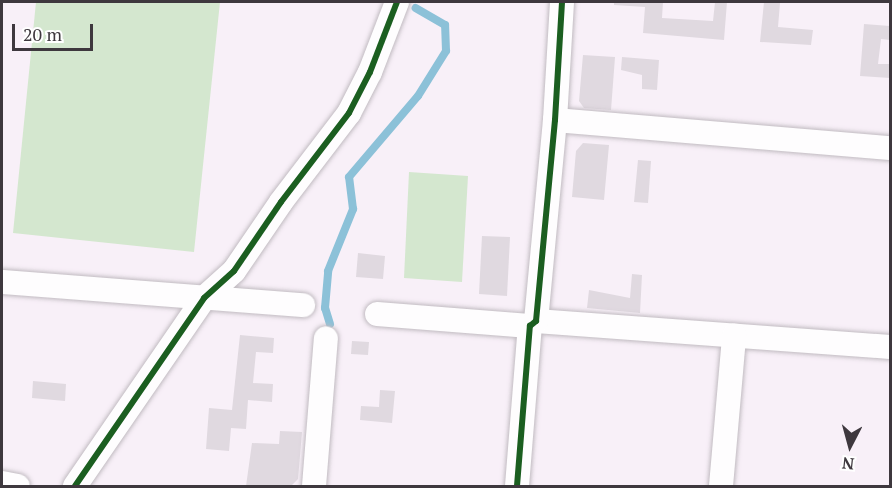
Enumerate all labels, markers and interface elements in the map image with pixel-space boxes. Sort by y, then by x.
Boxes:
scale bar [15,12,96,50]
text: 20 m [23,22,62,46]
north arrow [820,416,880,476]
text: N [841,452,855,475]

